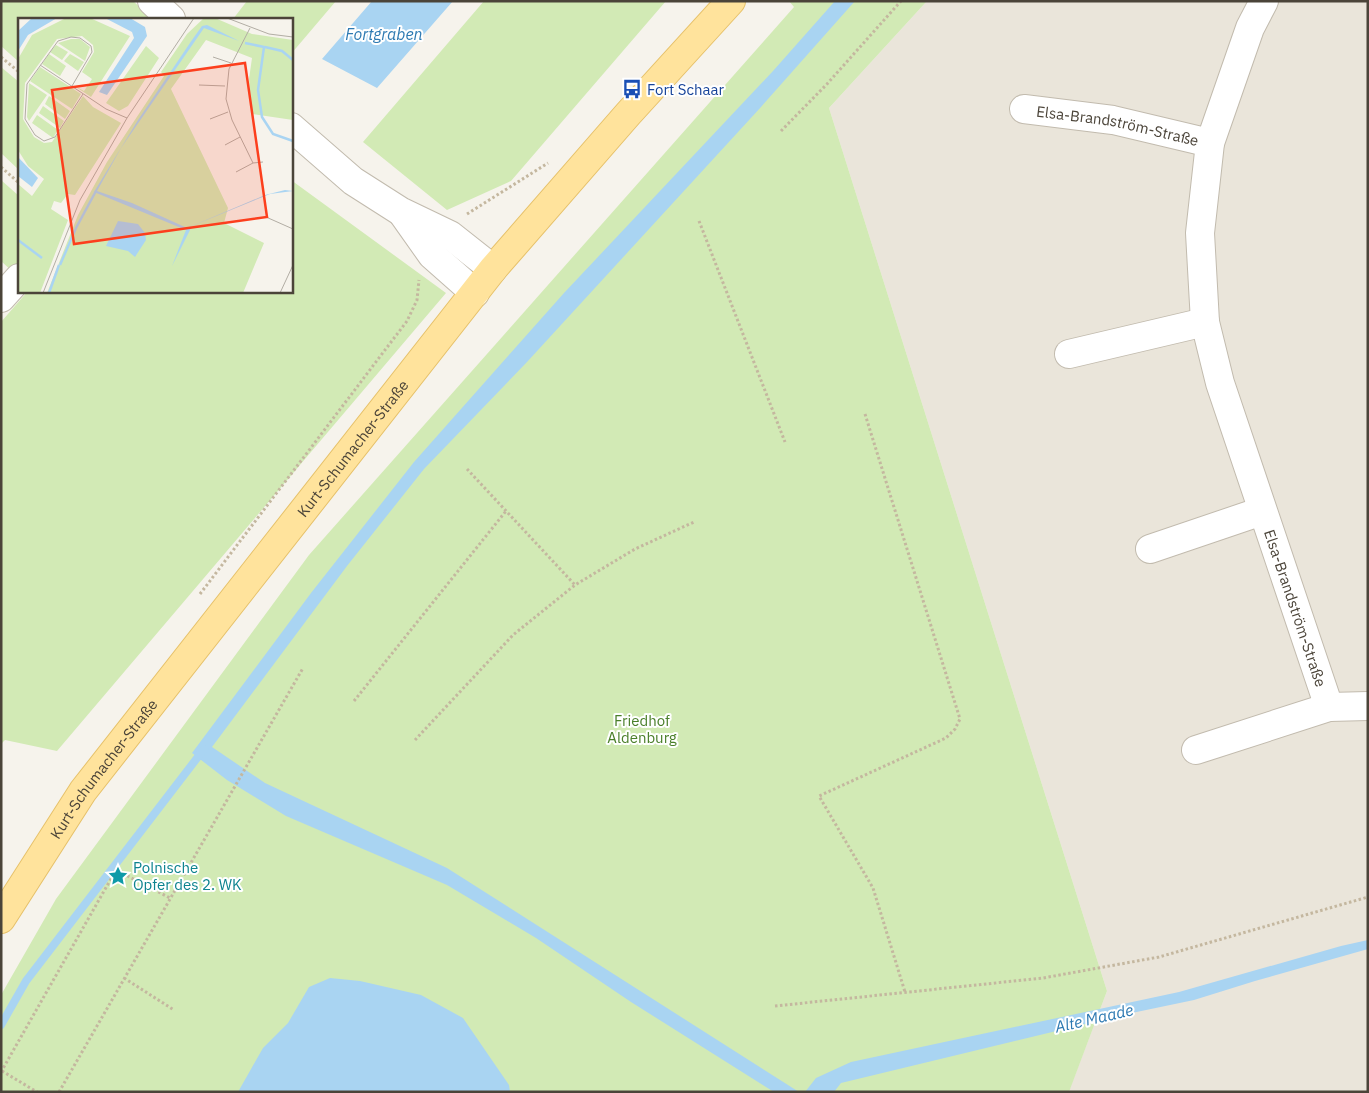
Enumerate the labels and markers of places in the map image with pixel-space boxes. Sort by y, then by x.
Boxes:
bus stop icon: Fort Schaar [621,78,643,100]
place label: Fort Schaar [647,80,725,99]
place label: Polnische Opfer des 2. WK [133,858,242,894]
place icon: Polnische Opfer des 2. WK [107,865,129,887]

